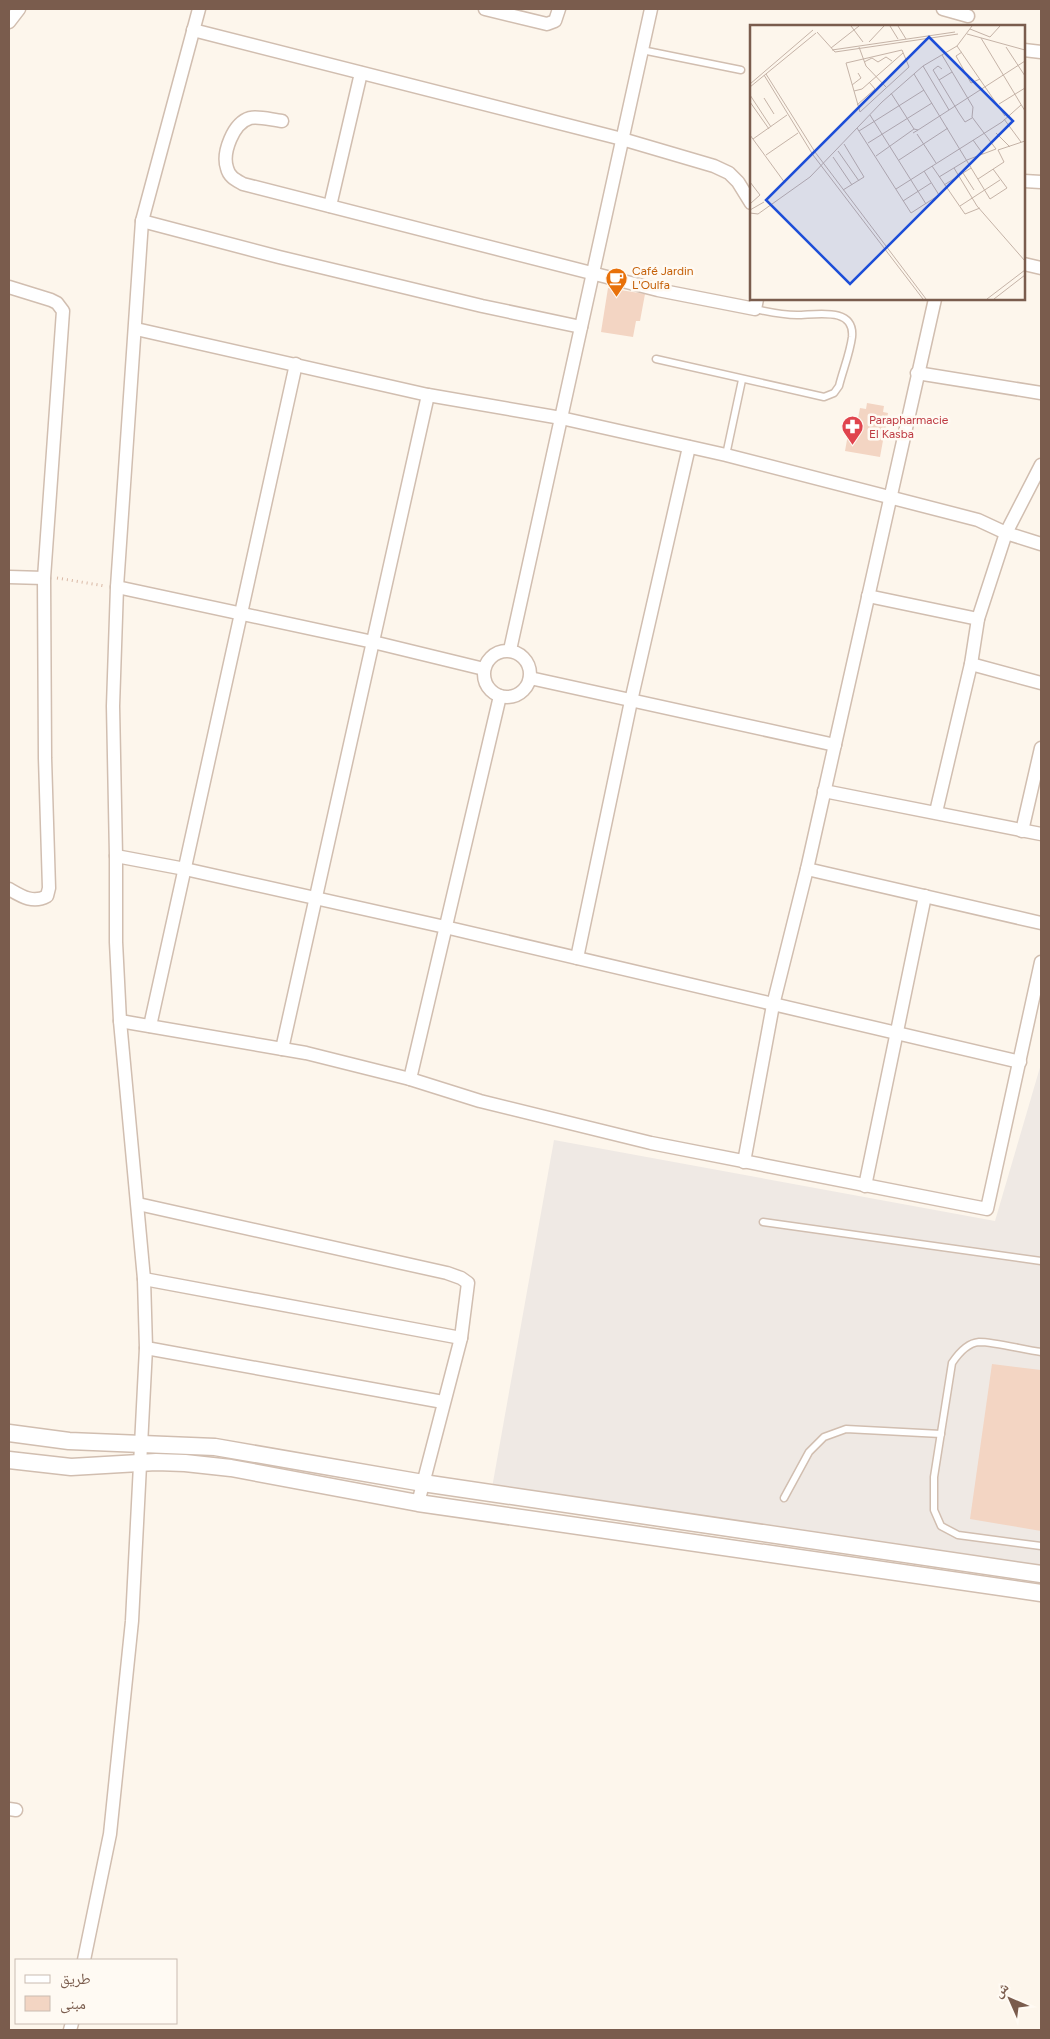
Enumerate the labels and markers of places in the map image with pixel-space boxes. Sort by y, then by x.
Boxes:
place label: Café Jardin L'Oulfa [632,264,694,292]
cafe icon: Café Jardin L'Oulfa [604,266,628,297]
place label: Parapharmacie El Kasba [869,413,949,441]
pharmacy icon: Parapharmacie El Kasba [841,415,865,446]

